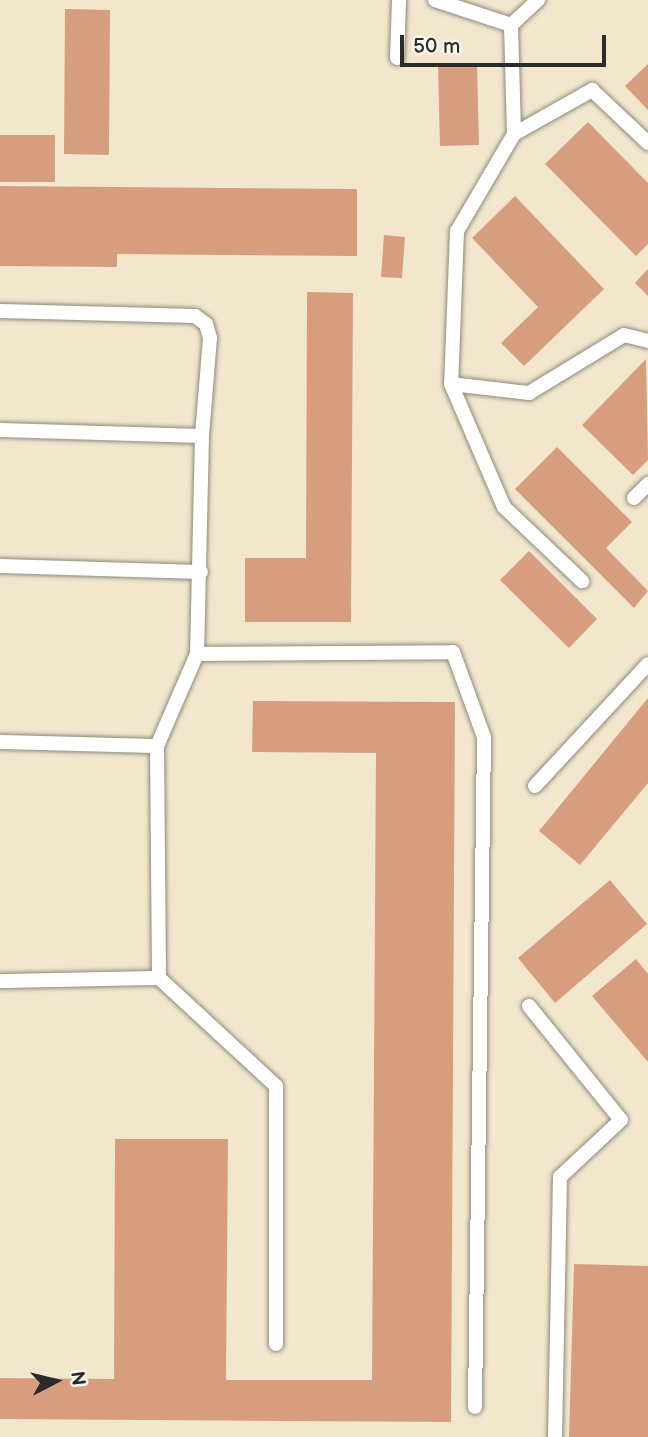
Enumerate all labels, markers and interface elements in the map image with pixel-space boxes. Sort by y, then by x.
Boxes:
scale bar [403,21,610,65]
text: 50 m [413,34,460,59]
north arrow [21,1346,91,1416]
text: N [65,1370,90,1387]

